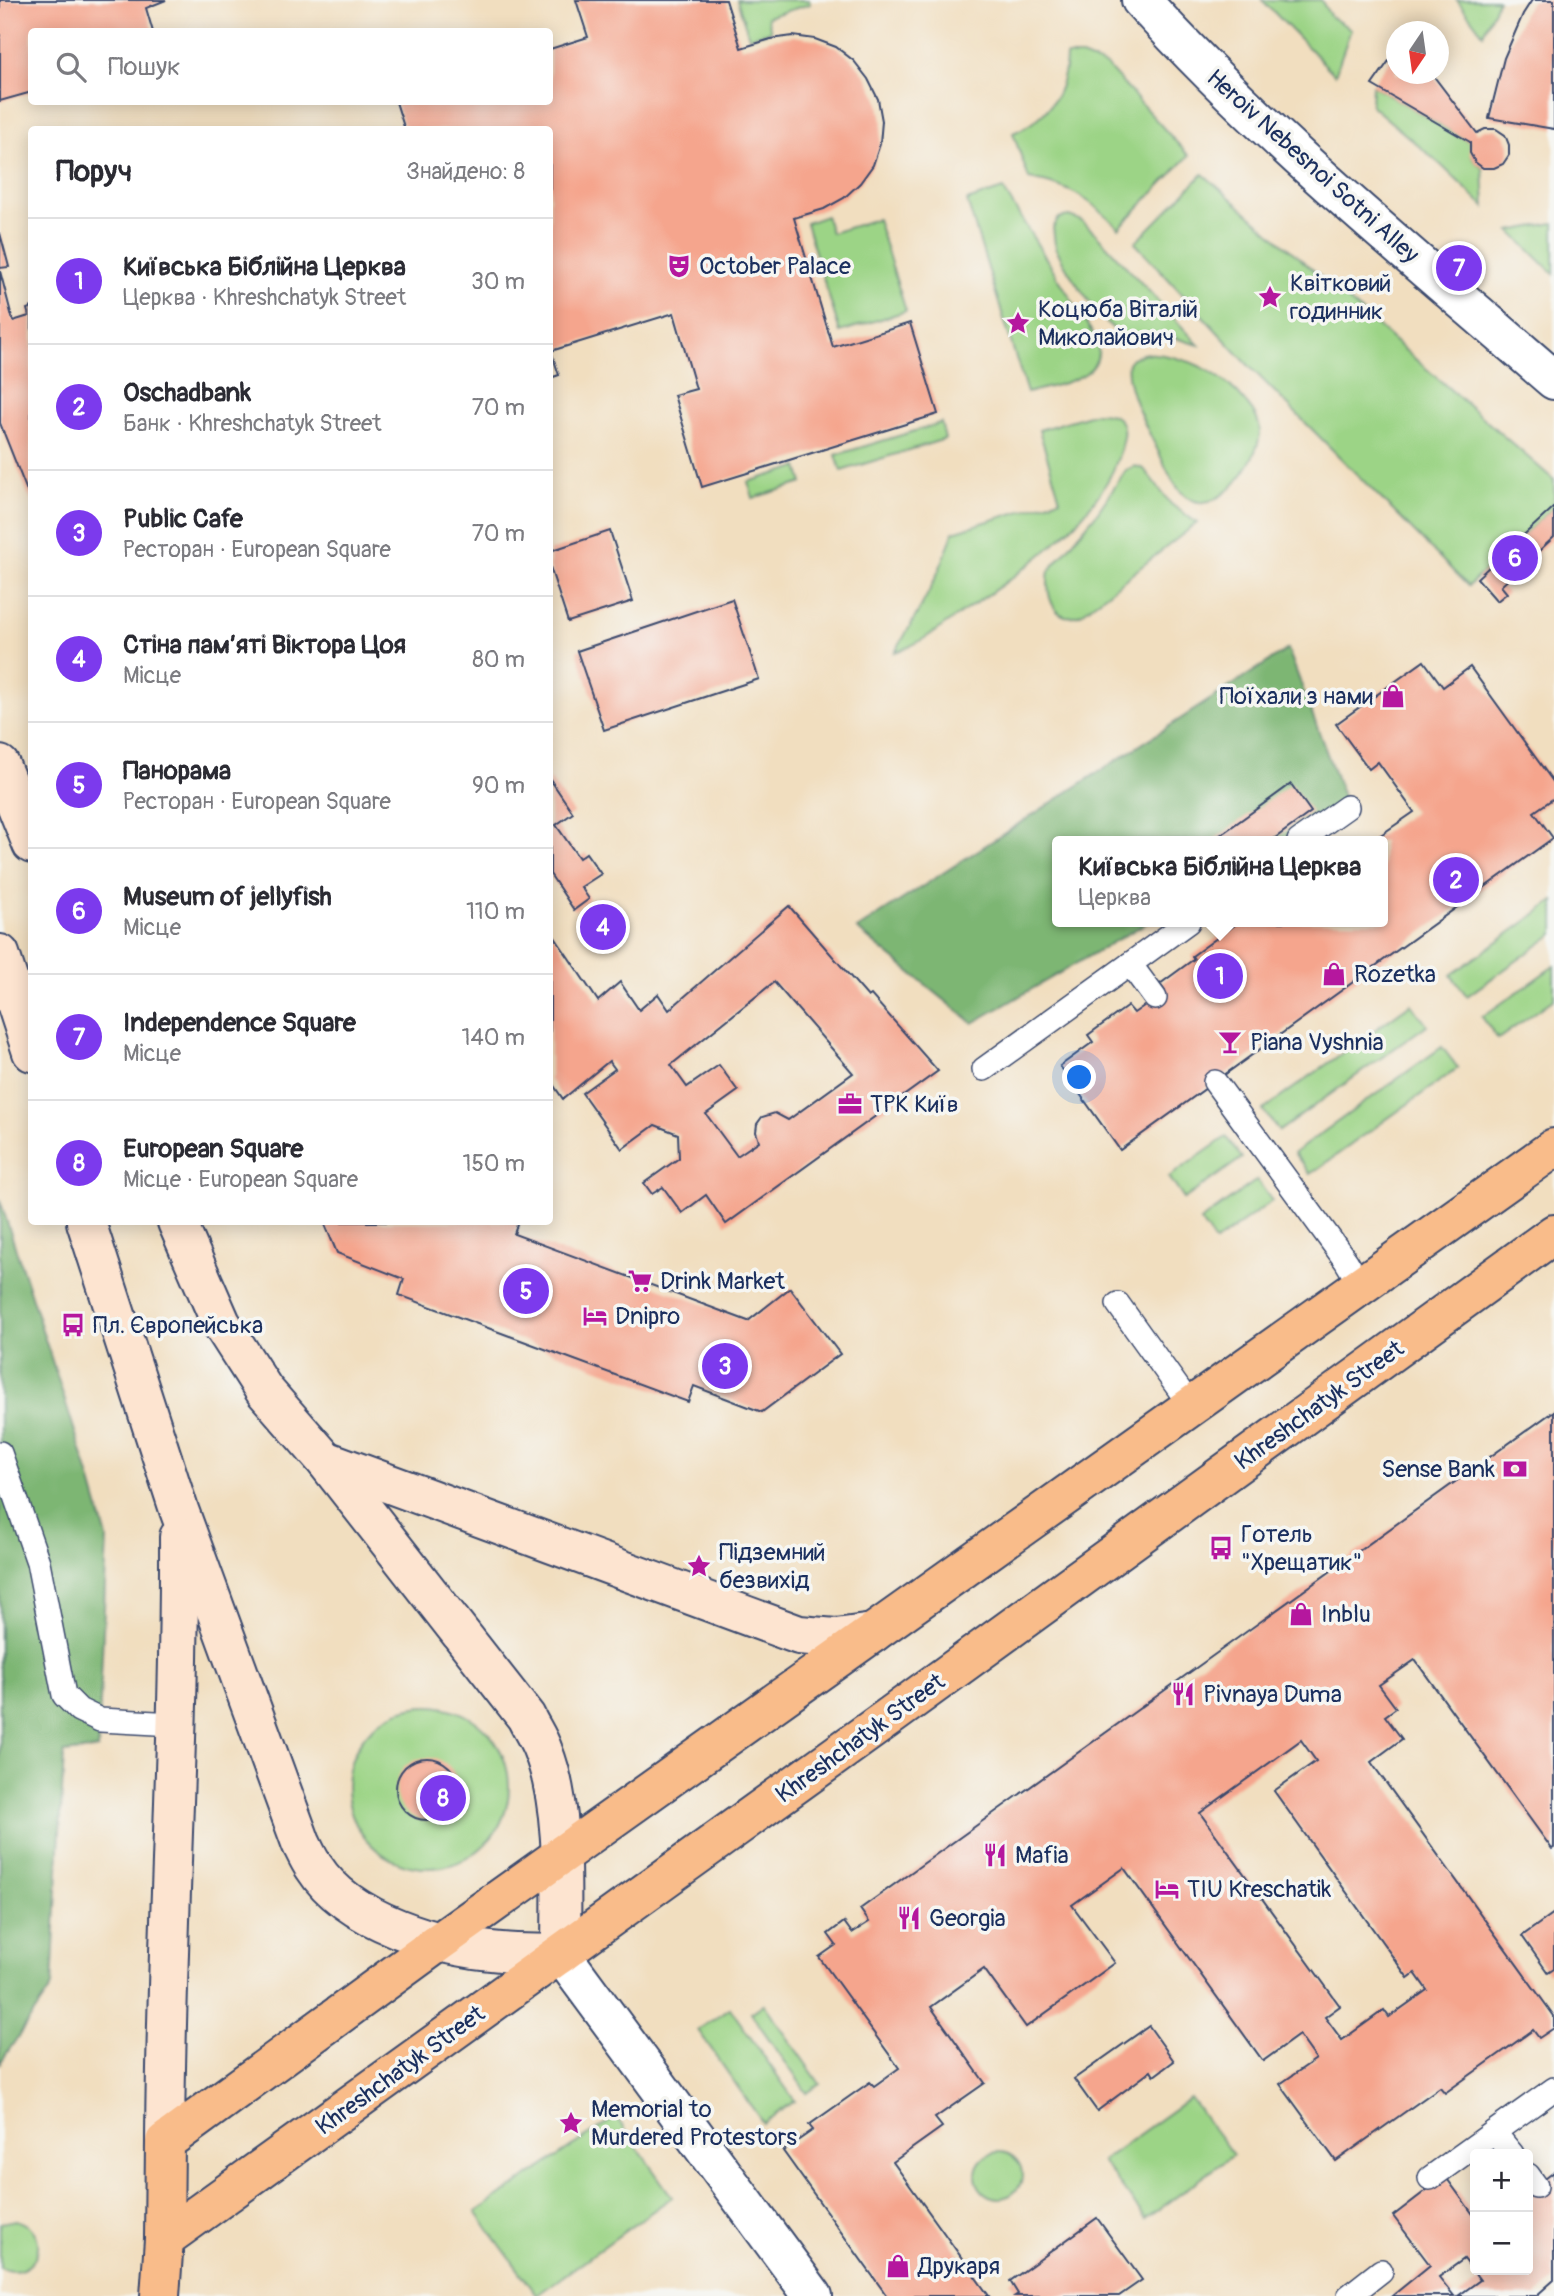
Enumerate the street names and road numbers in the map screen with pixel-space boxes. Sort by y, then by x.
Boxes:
street label: Heroiv Nebesnoi Sotni Alley [1201,63,1425,269]
street label: Khreshchatyk Street [1229,1334,1410,1476]
street label: Khreshchatyk Street [770,1667,951,1809]
street label: Khreshchatyk Street [310,1999,491,2141]

